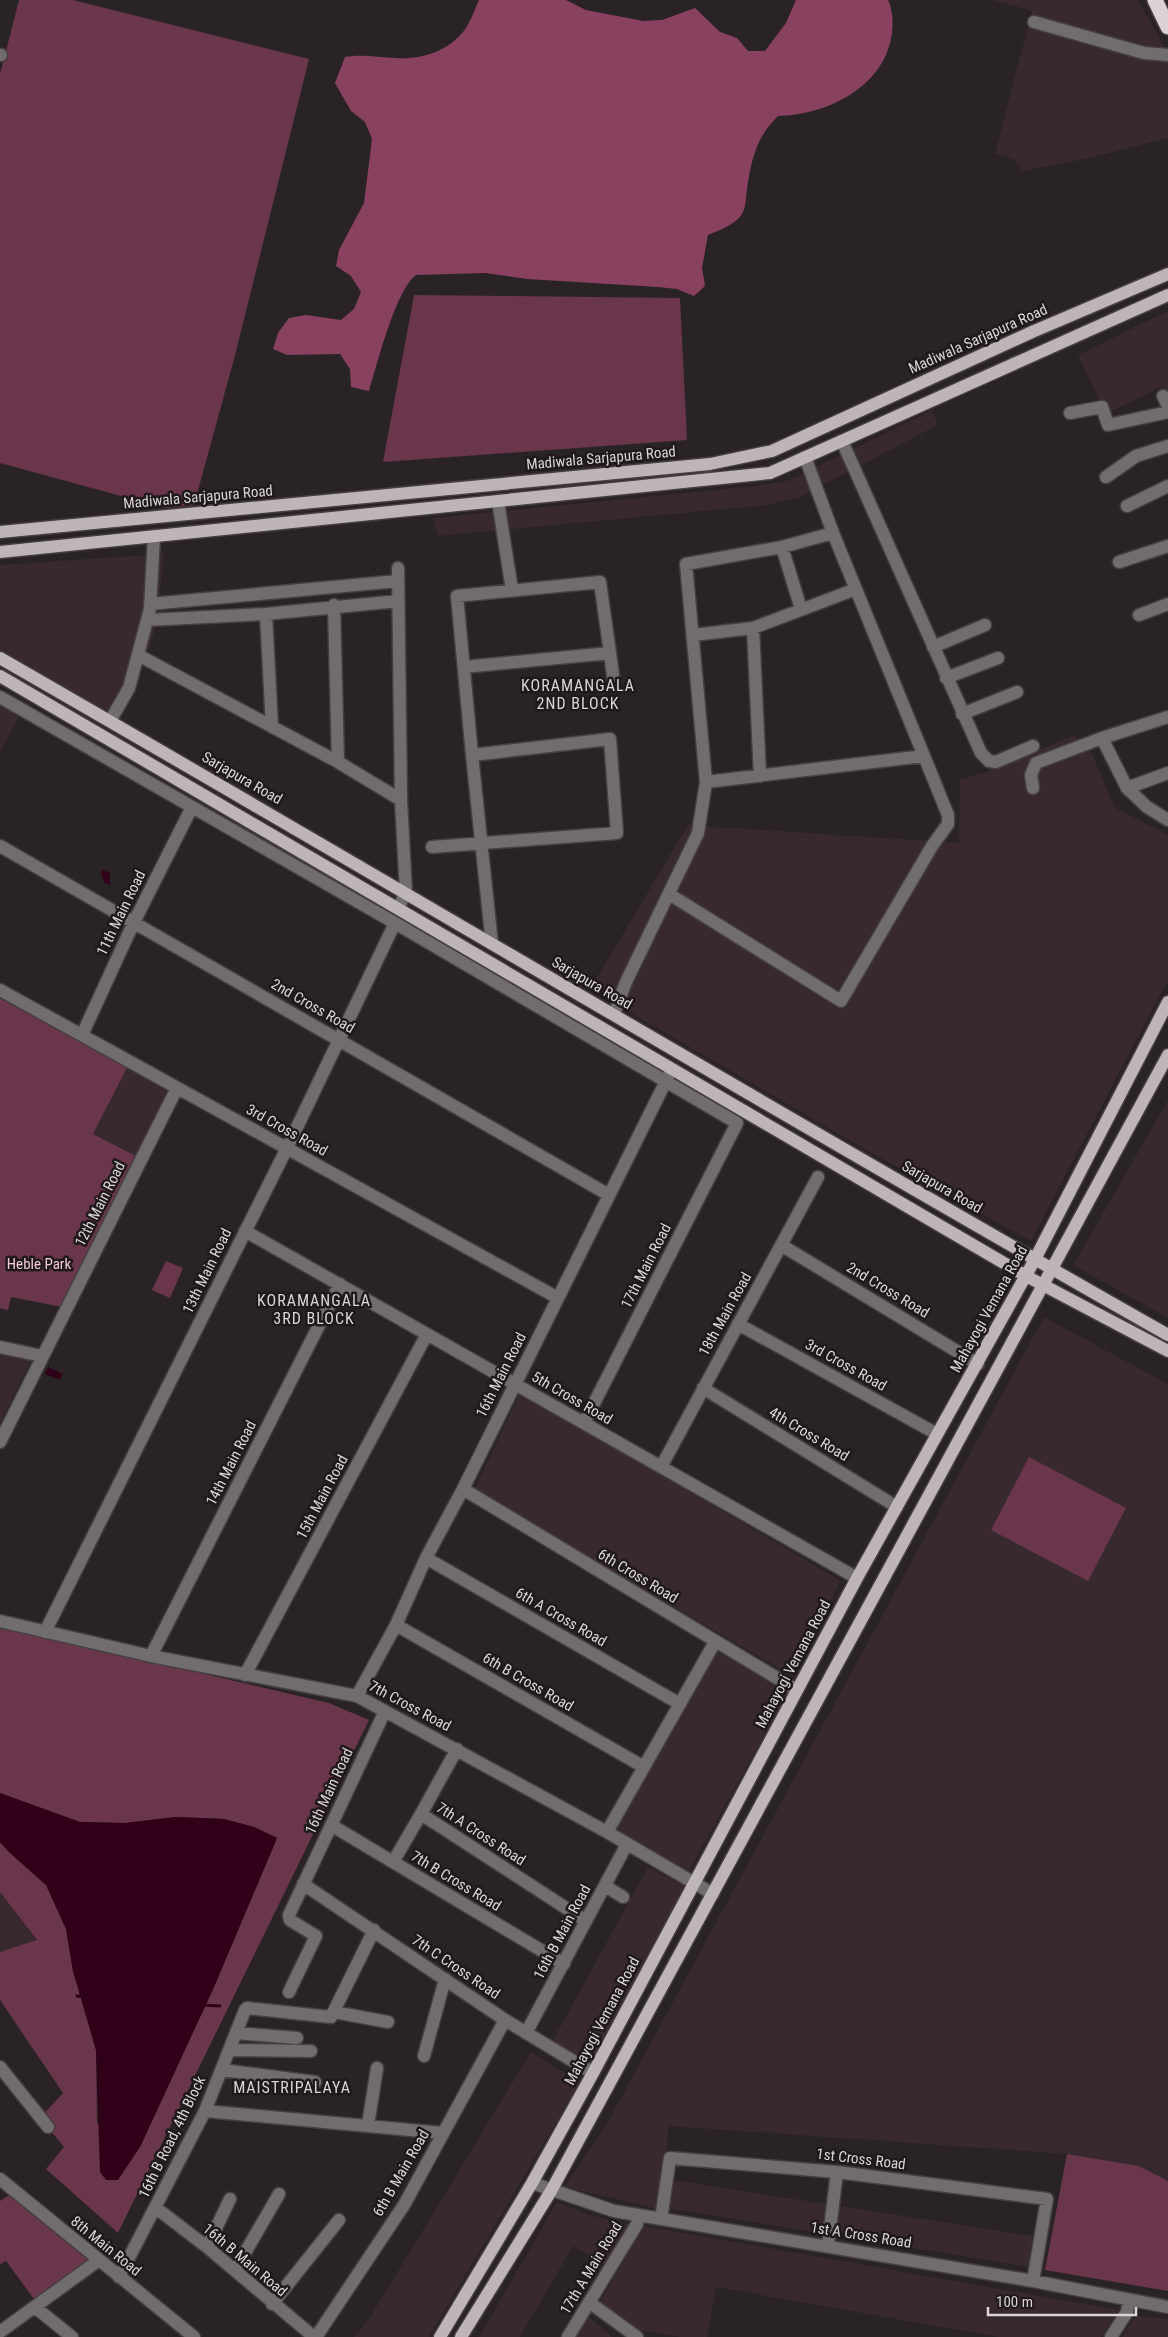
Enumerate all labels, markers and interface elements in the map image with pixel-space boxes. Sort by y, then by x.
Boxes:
street label: Madiwala Sarjapura Road [906,300,1050,378]
street label: Madiwala Sarjapura Road [525,442,677,474]
street label: Madiwala Sarjapura Road [122,481,274,513]
district label: KORAMANGALA 2ND BLOCK [521,676,635,713]
street label: Sarjapura Road [199,748,285,808]
street label: 11th Main Road [93,867,149,959]
street label: Sarjapura Road [549,953,635,1013]
street label: 2nd Cross Road [268,975,358,1037]
street label: 3rd Cross Road [243,1100,331,1160]
street label: Sarjapura Road [899,1157,985,1217]
street label: 12th Main Road [71,1159,129,1249]
street label: 17th Main Road [617,1221,675,1311]
street label: 13th Main Road [179,1225,235,1317]
street label: Mahayogi Vemana Road [947,1242,1031,1376]
park label: Heble Park [7,1255,71,1273]
street label: 2nd Cross Road [843,1258,933,1322]
street label: 18th Main Road [695,1269,755,1359]
district label: KORAMANGALA 3RD BLOCK [257,1291,371,1328]
street label: 16th Main Road [472,1330,530,1420]
street label: 3rd Cross Road [802,1335,890,1395]
street label: 5th Cross Road [528,1368,616,1428]
street label: 4th Cross Road [766,1403,852,1465]
street label: 14th Main Road [202,1418,260,1508]
street label: 15th Main Road [292,1452,352,1542]
street label: 6th Cross Road [595,1545,681,1607]
street label: 6th A Cross Road [512,1584,610,1650]
street label: Mahayogi Vemana Road [752,1597,834,1731]
street label: 6th B Cross Road [479,1649,577,1715]
street label: 7th Cross Road [366,1677,454,1735]
street label: 16th Main Road [301,1745,357,1837]
street label: 7th A Cross Road [433,1799,529,1869]
street label: 7th B Cross Road [408,1847,504,1915]
street label: 16th B Main Road [530,1882,594,1982]
street label: 7th C Cross Road [409,1931,503,2003]
street label: Mahayogi Vemana Road [561,1954,643,2088]
street label: 16th B Road, 4th Block [135,2073,209,2201]
district label: MAISTRIPALAYA [233,2078,351,2097]
street label: 6th B Main Road [369,2127,433,2219]
street label: 1st Cross Road [815,2145,907,2173]
street label: 8th Main Road [67,2212,145,2280]
street label: 17th A Main Road [556,2218,626,2318]
street label: 1st A Cross Road [809,2218,913,2252]
street label: 16th B Main Road [199,2220,291,2300]
scale bar [988,2284,1136,2316]
text: 100 m [996,2293,1033,2311]

